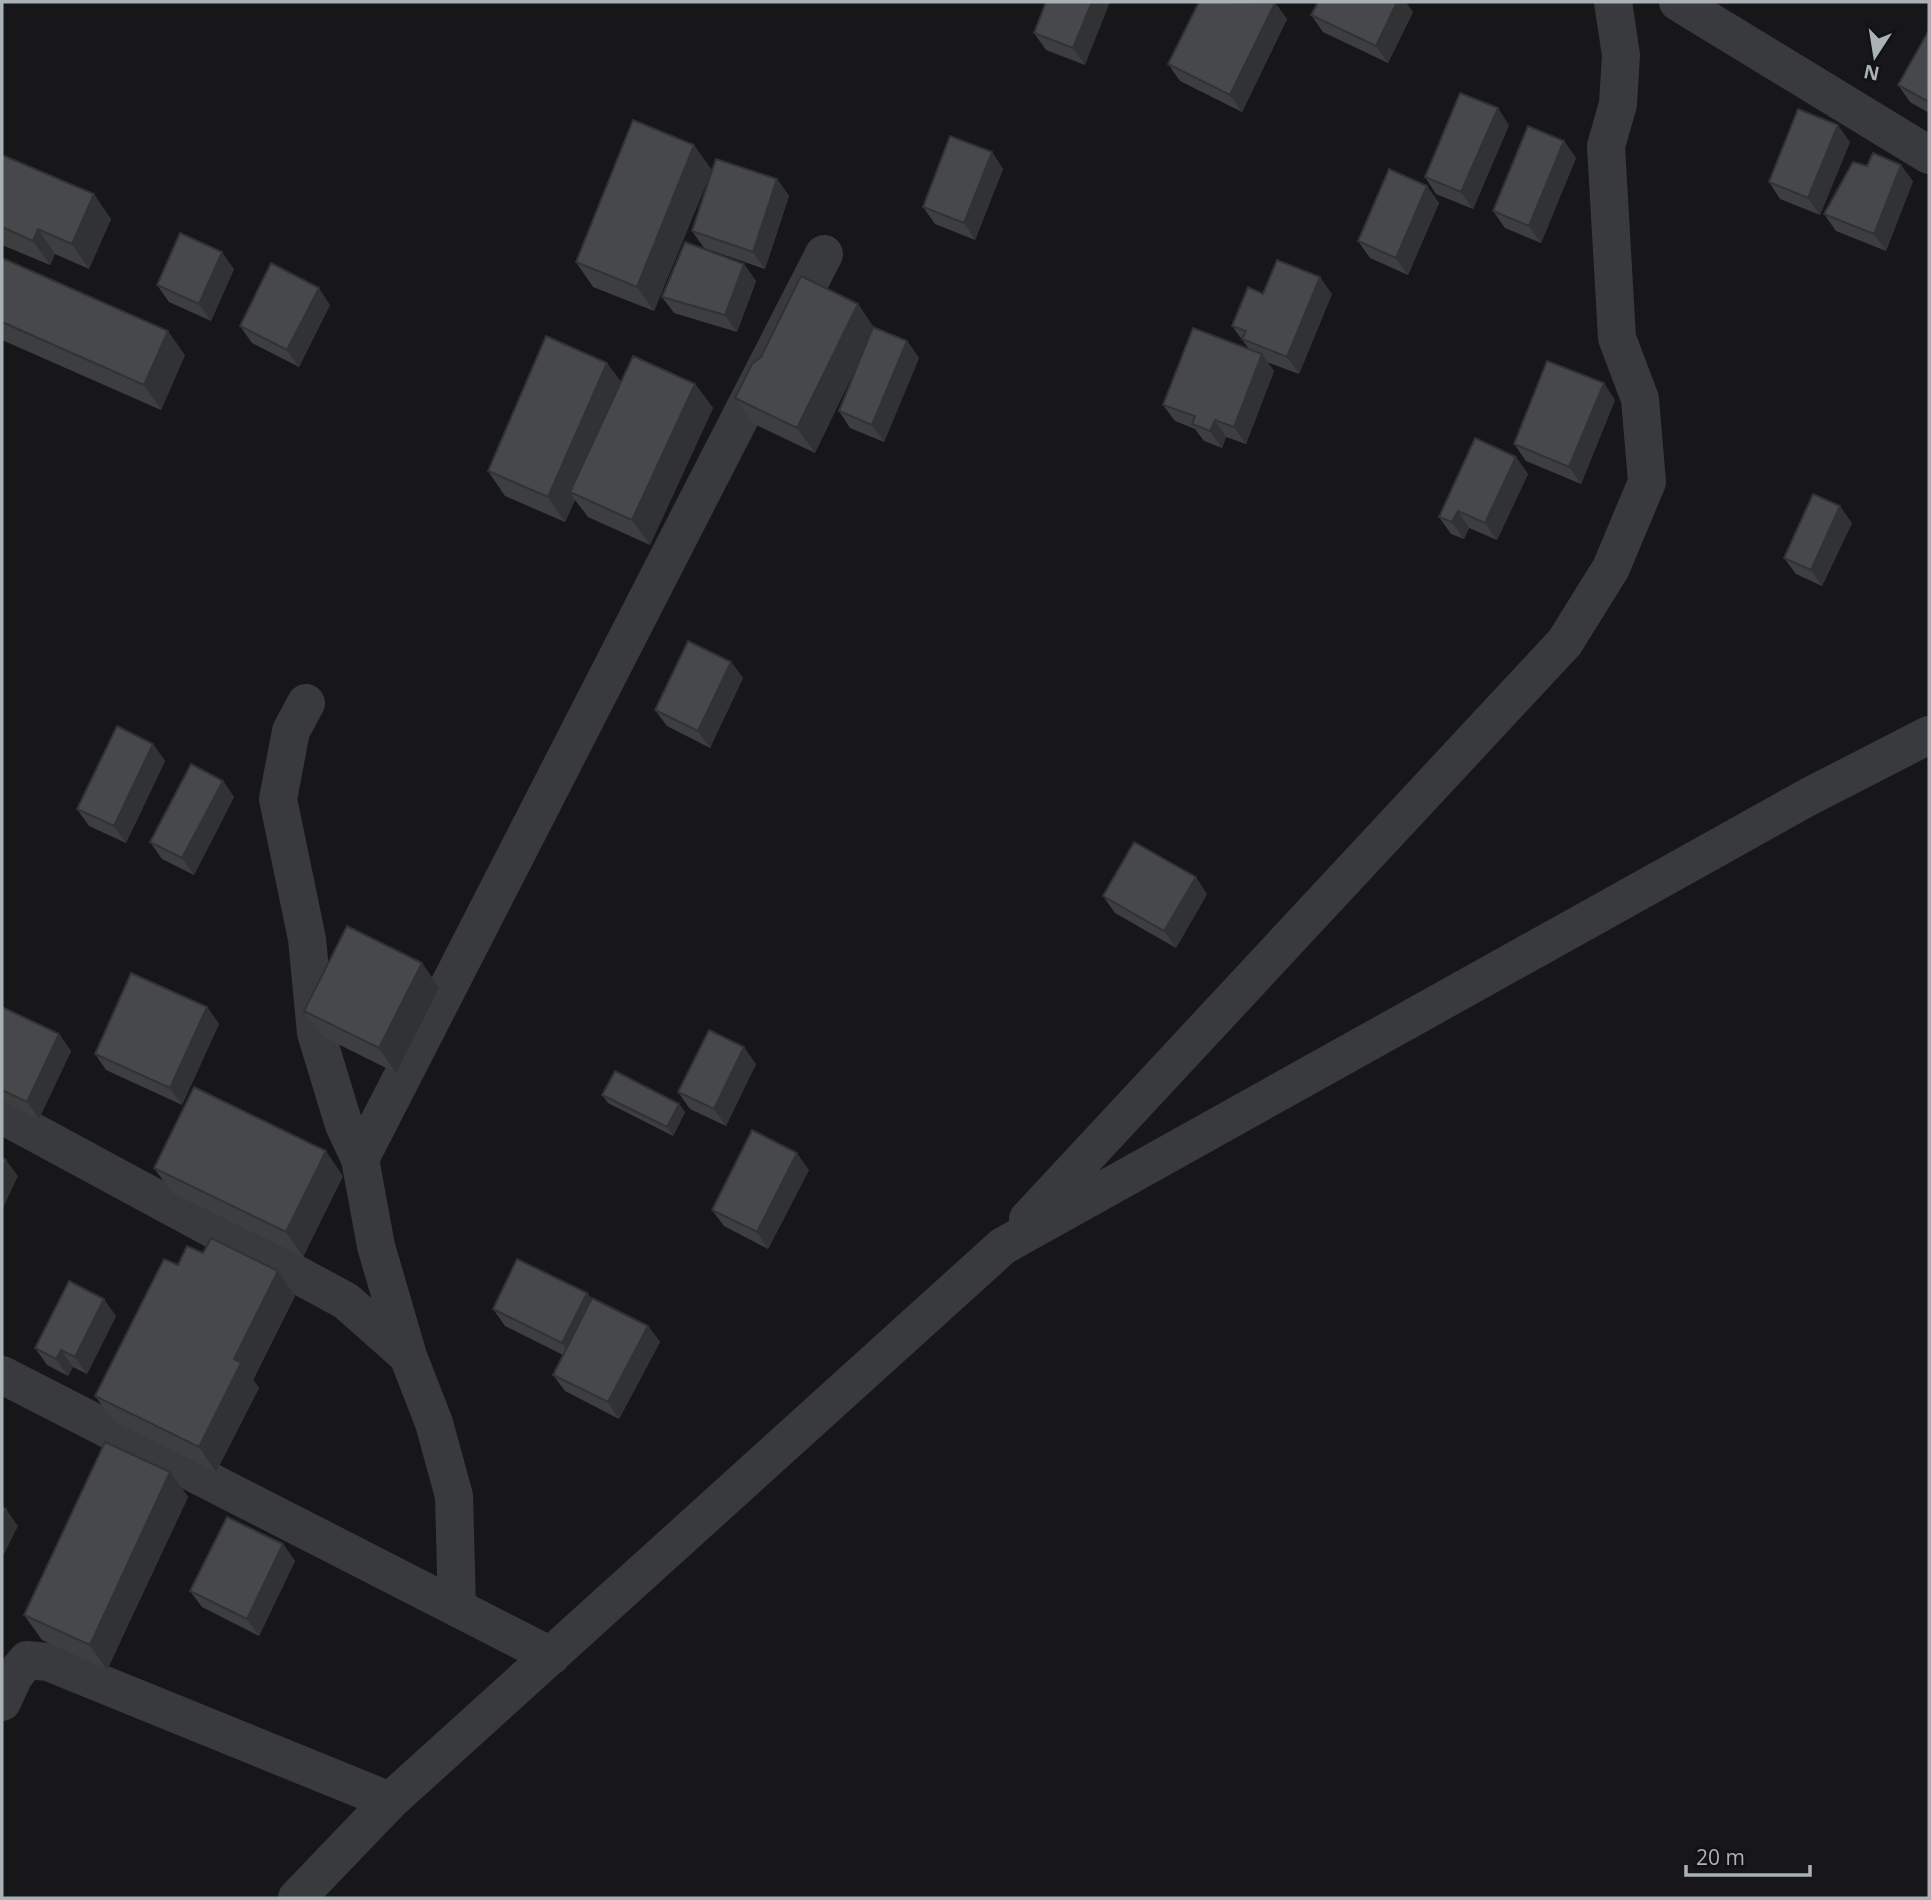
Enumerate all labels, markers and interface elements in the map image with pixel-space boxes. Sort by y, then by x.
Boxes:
north arrow [1840,21,1910,91]
text: N [1861,58,1882,87]
scale bar [1686,1834,1810,1878]
text: 20 m [1696,1843,1745,1871]

